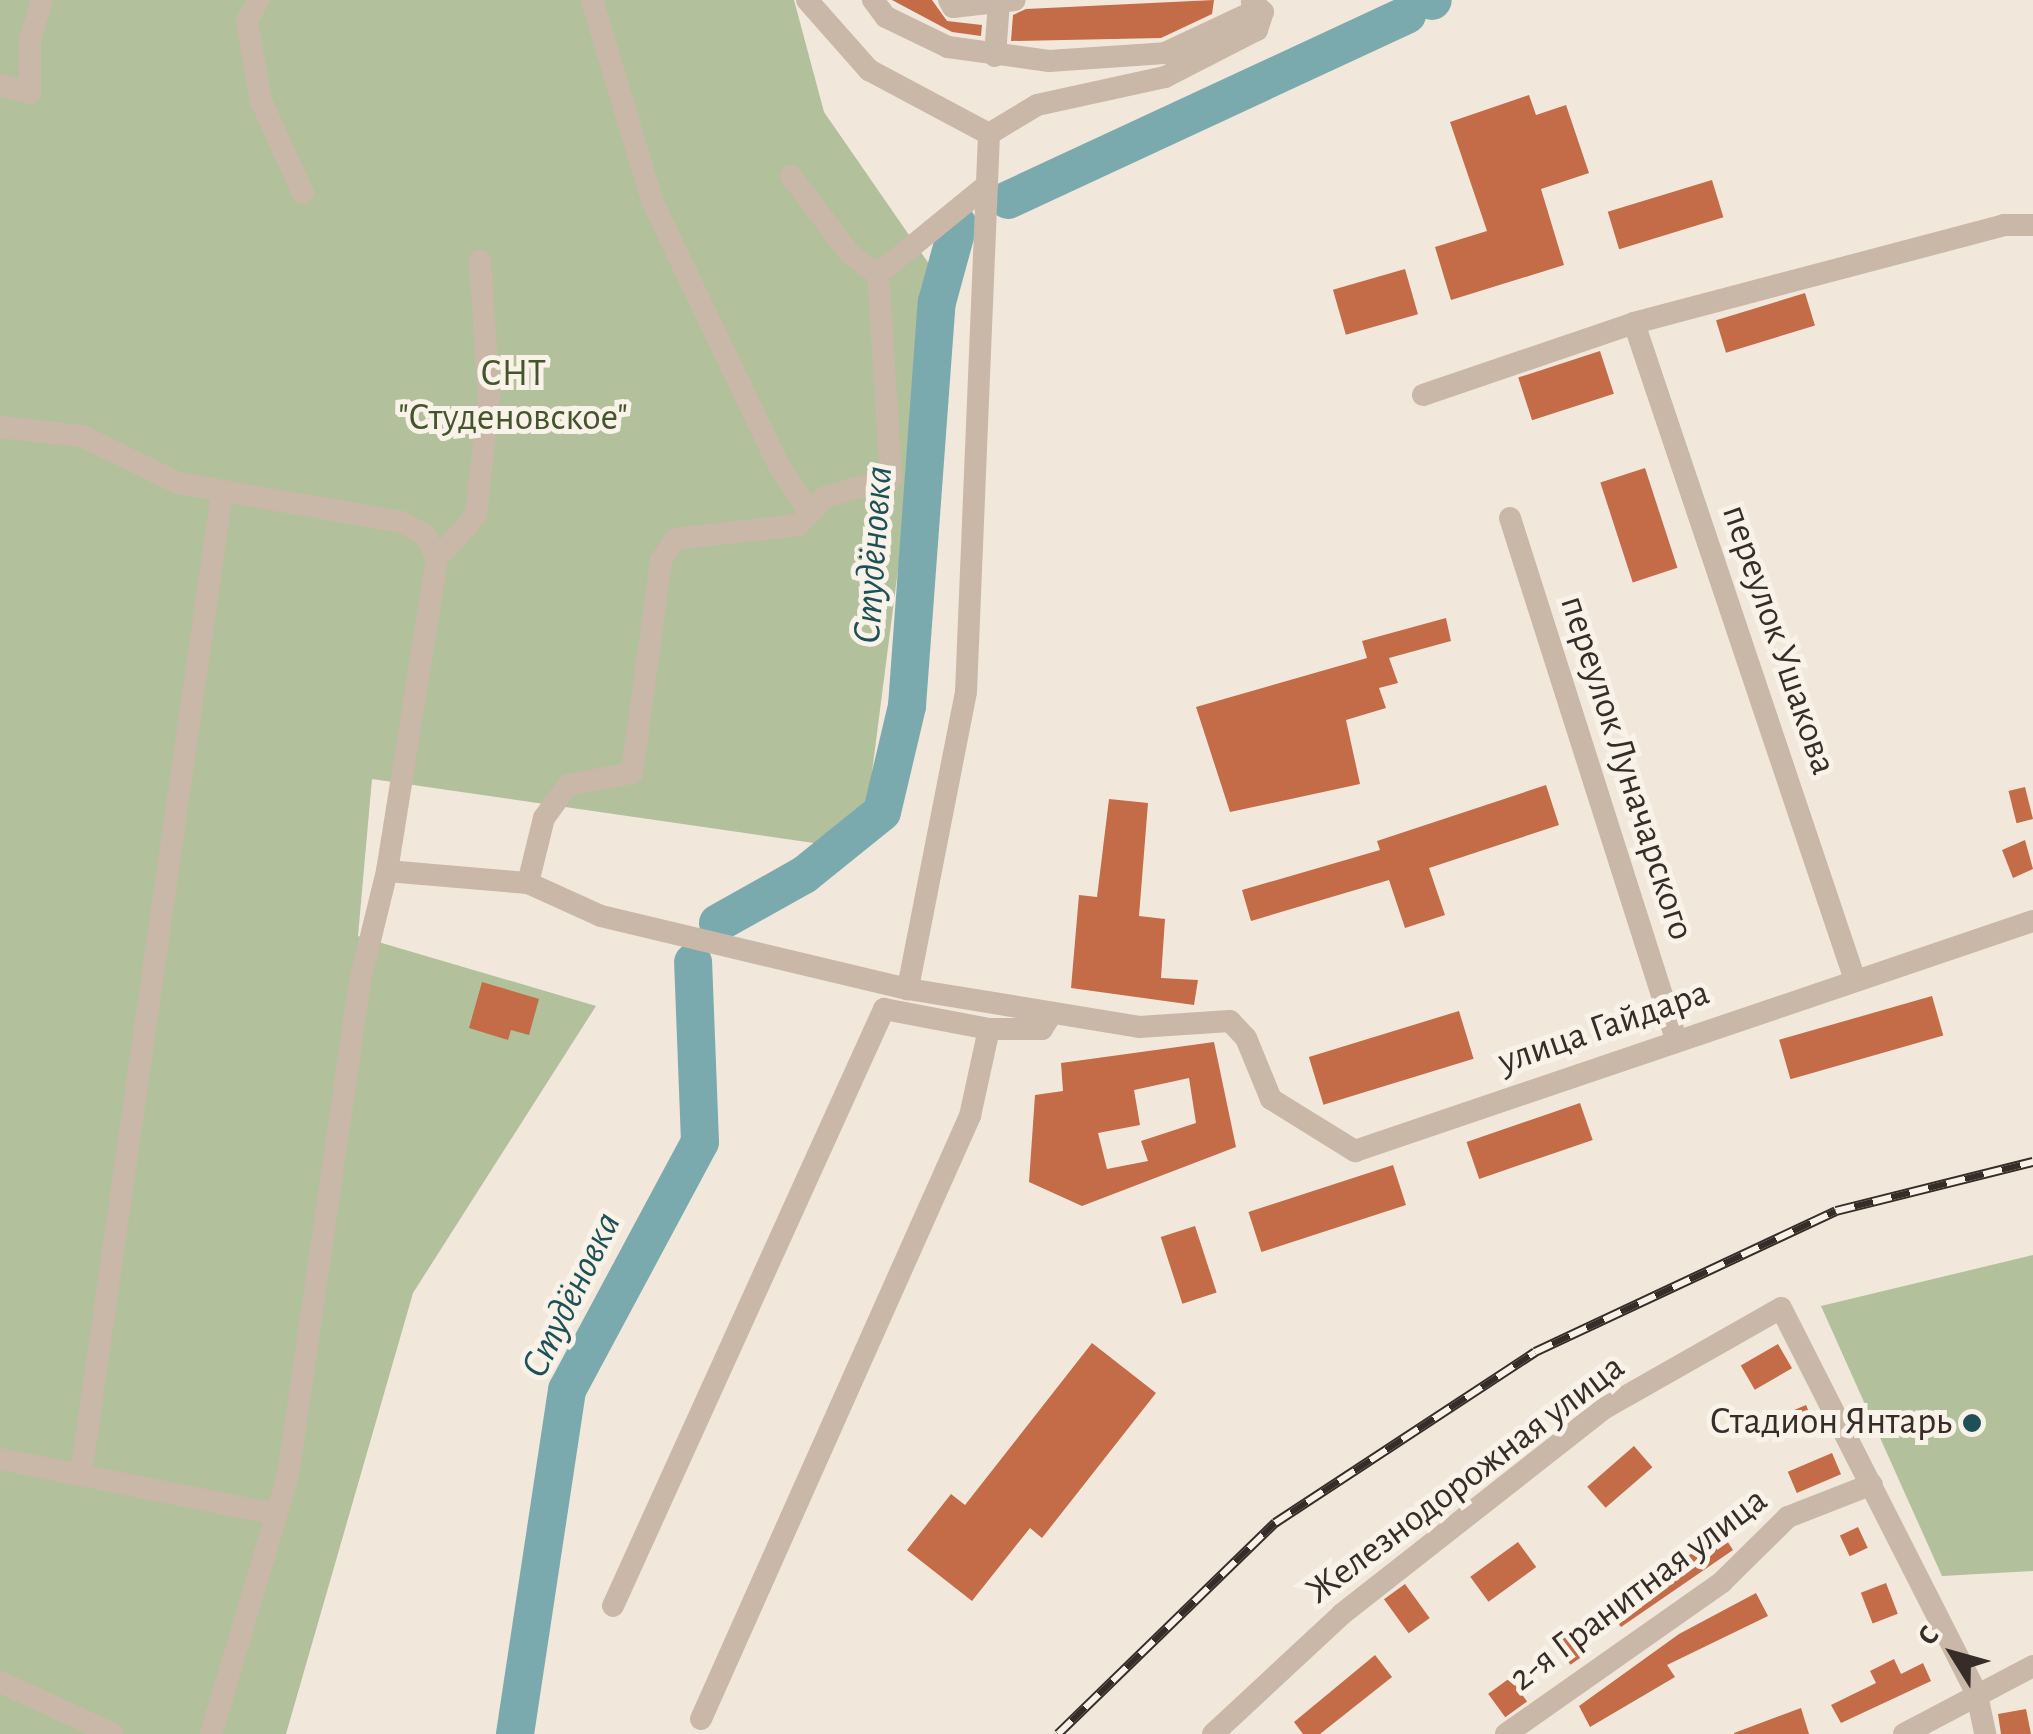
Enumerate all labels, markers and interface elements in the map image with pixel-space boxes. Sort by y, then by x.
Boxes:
park label: СНТ "Студеновское" [398,352,628,442]
water label: Студёновка [843,464,903,646]
street label: переулок Ушакова [1710,499,1846,781]
street label: переулок Луначарского [1549,590,1703,946]
street label: улица Гайдара [1492,971,1716,1085]
water label: Студёновка [510,1204,632,1386]
street label: Железнодорожная улица [1298,1345,1634,1615]
place label: Стадион Янтарь [1710,1400,1952,1446]
marker: Стадион Янтарь [1961,1412,1983,1434]
street label: 2-я Гранитная улица [1501,1478,1777,1702]
north arrow [1903,1604,2003,1704]
text: С [1913,1621,1945,1651]

